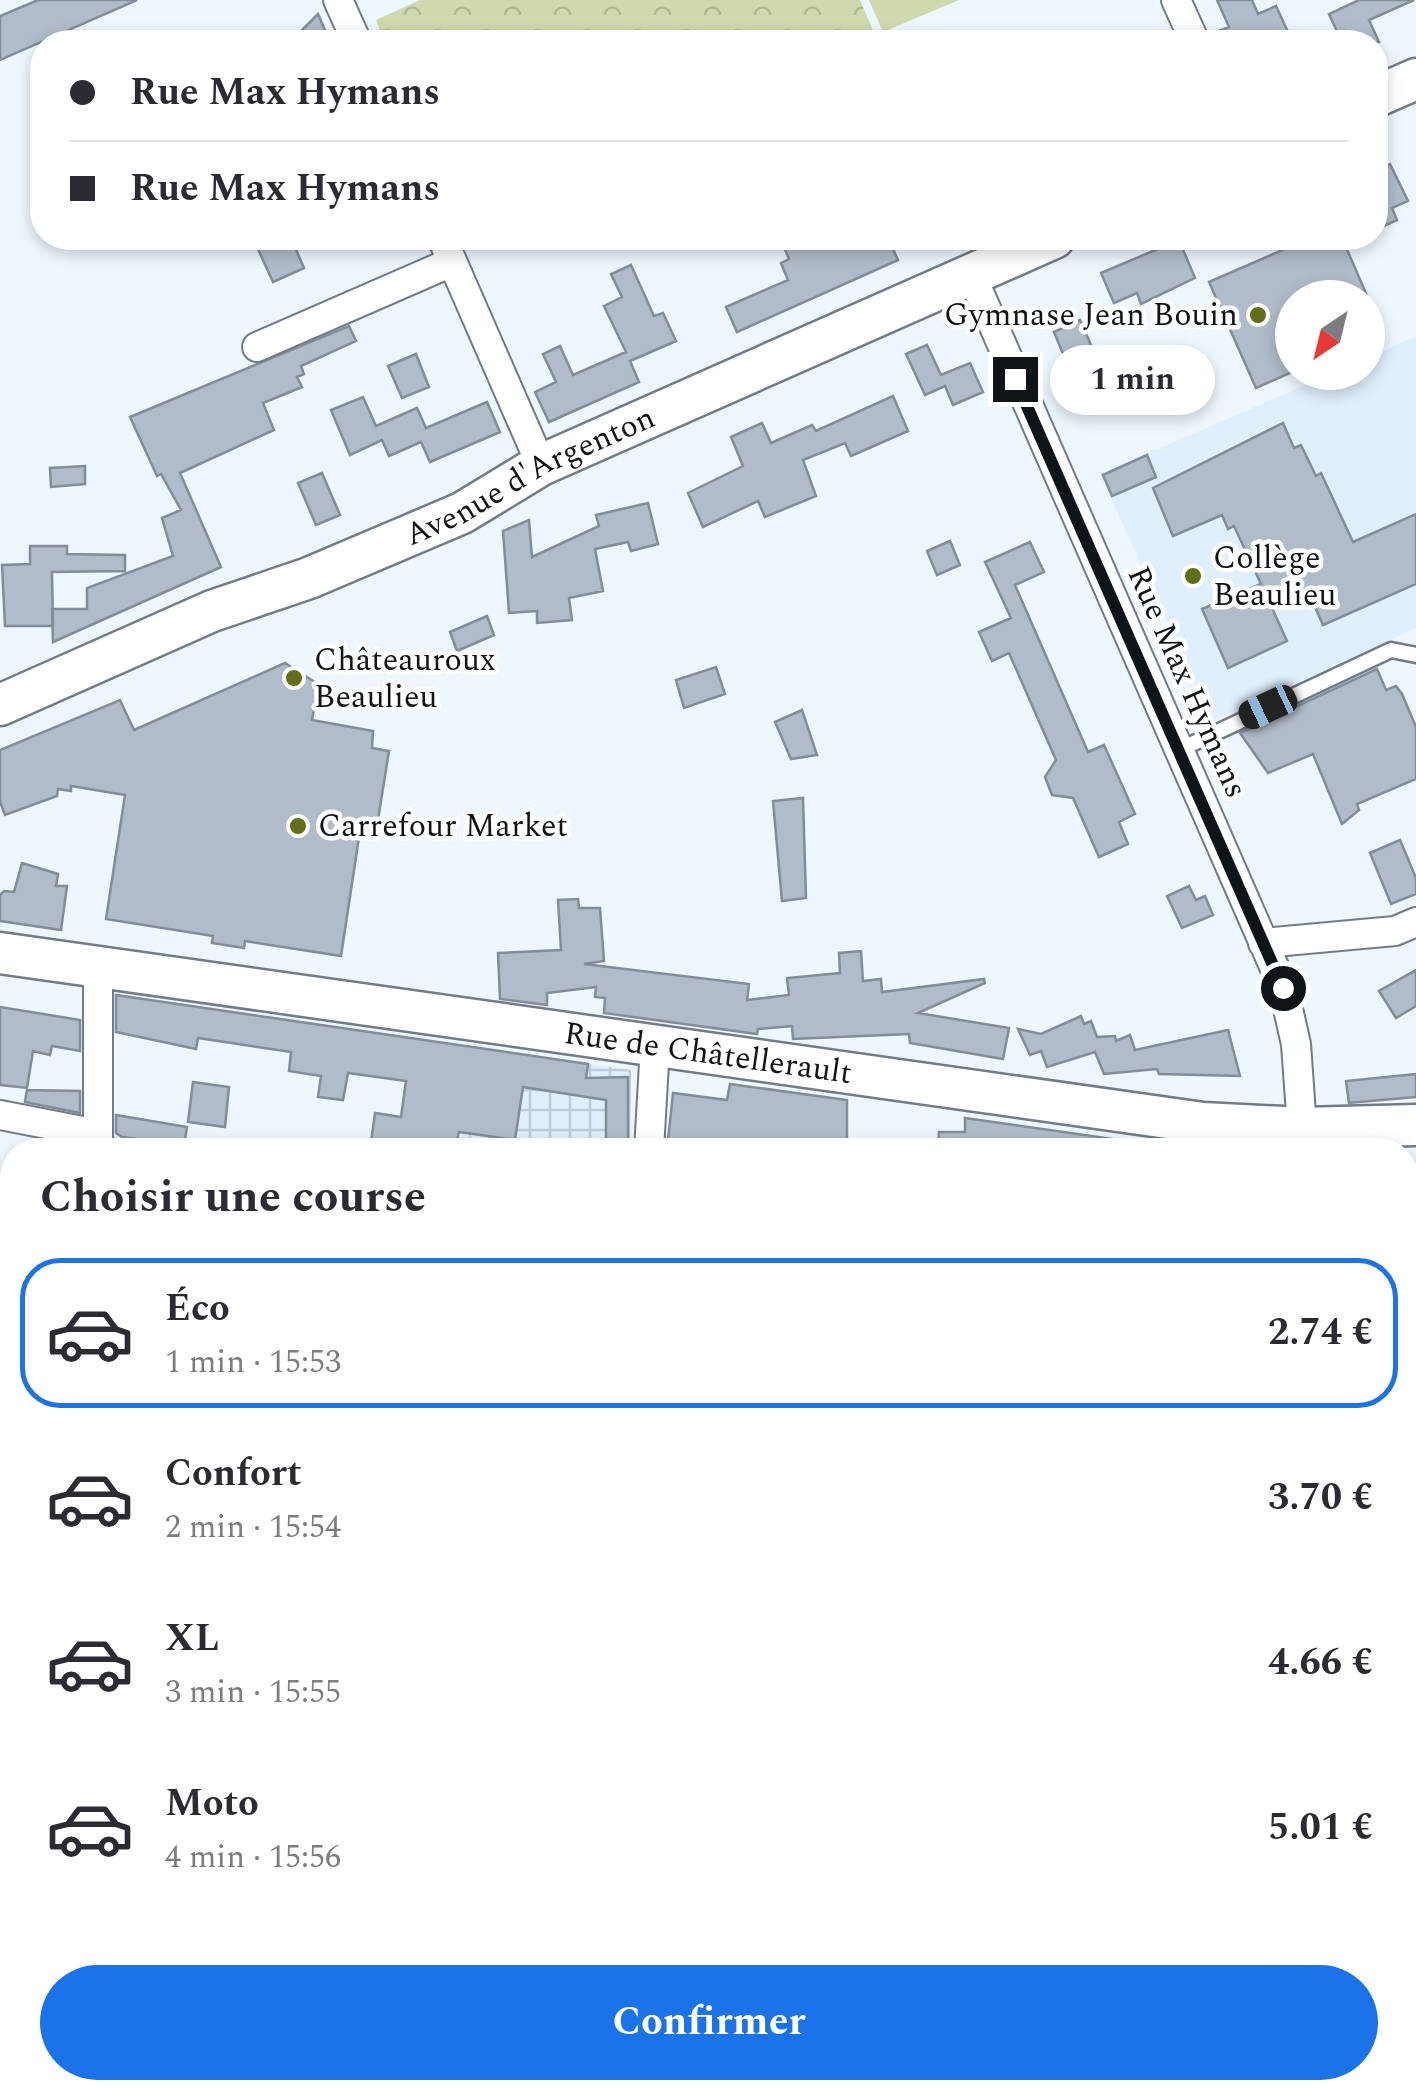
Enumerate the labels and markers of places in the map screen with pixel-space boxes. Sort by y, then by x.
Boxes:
place label: Gymnase Jean Bouin [944,291,1238,340]
marker: Gymnase Jean Bouin [1247,304,1269,326]
place label: Collège Beaulieu [1213,534,1337,620]
marker: Collège Beaulieu [1182,565,1204,587]
place label: Châteauroux Beaulieu [314,636,496,722]
marker: Châteauroux Beaulieu [283,667,305,689]
place label: Carrefour Market [318,802,568,851]
marker: Carrefour Market [287,815,309,837]

